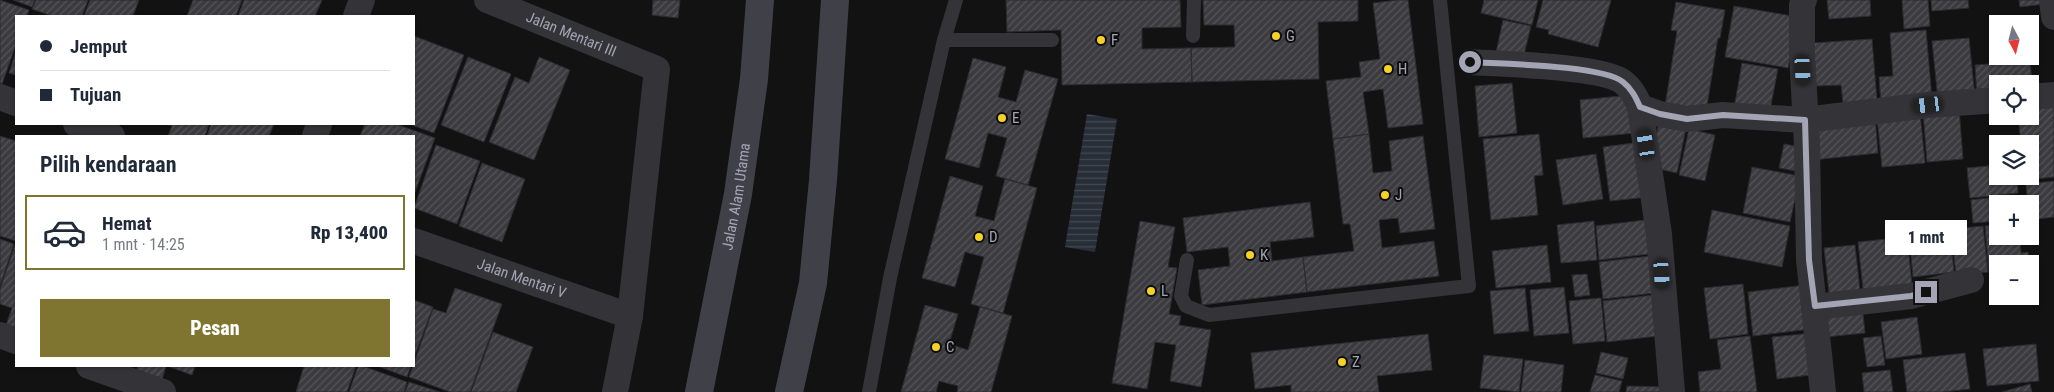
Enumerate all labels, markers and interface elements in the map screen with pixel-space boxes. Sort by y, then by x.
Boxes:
street label: Jalan Mentari III [524,8,619,61]
north arrow [1989,15,2039,65]
map controls [1989,15,2039,305]
place label: G [1286,27,1295,45]
marker: G [1270,30,1282,42]
place label: F [1111,31,1118,49]
marker: F [1095,34,1107,46]
text: Jemput [70,35,127,58]
route start [1459,51,1481,73]
car [1794,55,1811,85]
place label: H [1398,60,1407,78]
marker: H [1382,63,1394,75]
button: locate [1989,75,2039,125]
text: Tujuan [70,83,121,106]
car [1912,96,1943,114]
place label: E [1012,109,1019,127]
marker: E [996,112,1008,124]
car [1636,128,1655,160]
button: layers [1989,135,2039,185]
street label: Jalan Alam Utama [718,142,754,252]
text: Pilih kendaraan [40,152,176,177]
place label: J [1395,186,1402,204]
marker: J [1379,189,1391,201]
button: + [1989,195,2039,245]
icon: car [42,210,87,255]
text: Hemat [102,212,152,235]
callout: 1 mnt [1885,220,1967,254]
text: Rp 13,400 [310,221,388,244]
place label: D [989,228,998,246]
text: 1 mnt [1908,228,1944,247]
marker: D [973,231,985,243]
text: 1 mnt · 14:25 [102,235,185,254]
place label: K [1260,246,1269,264]
marker: K [1244,249,1256,261]
street label: Jalan Mentari V [475,255,569,302]
button: − [1989,255,2039,305]
car [1653,259,1670,289]
route end [1915,281,1937,303]
place label: L [1161,282,1168,300]
marker: L [1145,285,1157,297]
button: Pesan [40,299,390,357]
place label: C [946,338,955,356]
marker: C [930,341,942,353]
place label: Z [1352,353,1360,371]
marker: Z [1336,356,1348,368]

